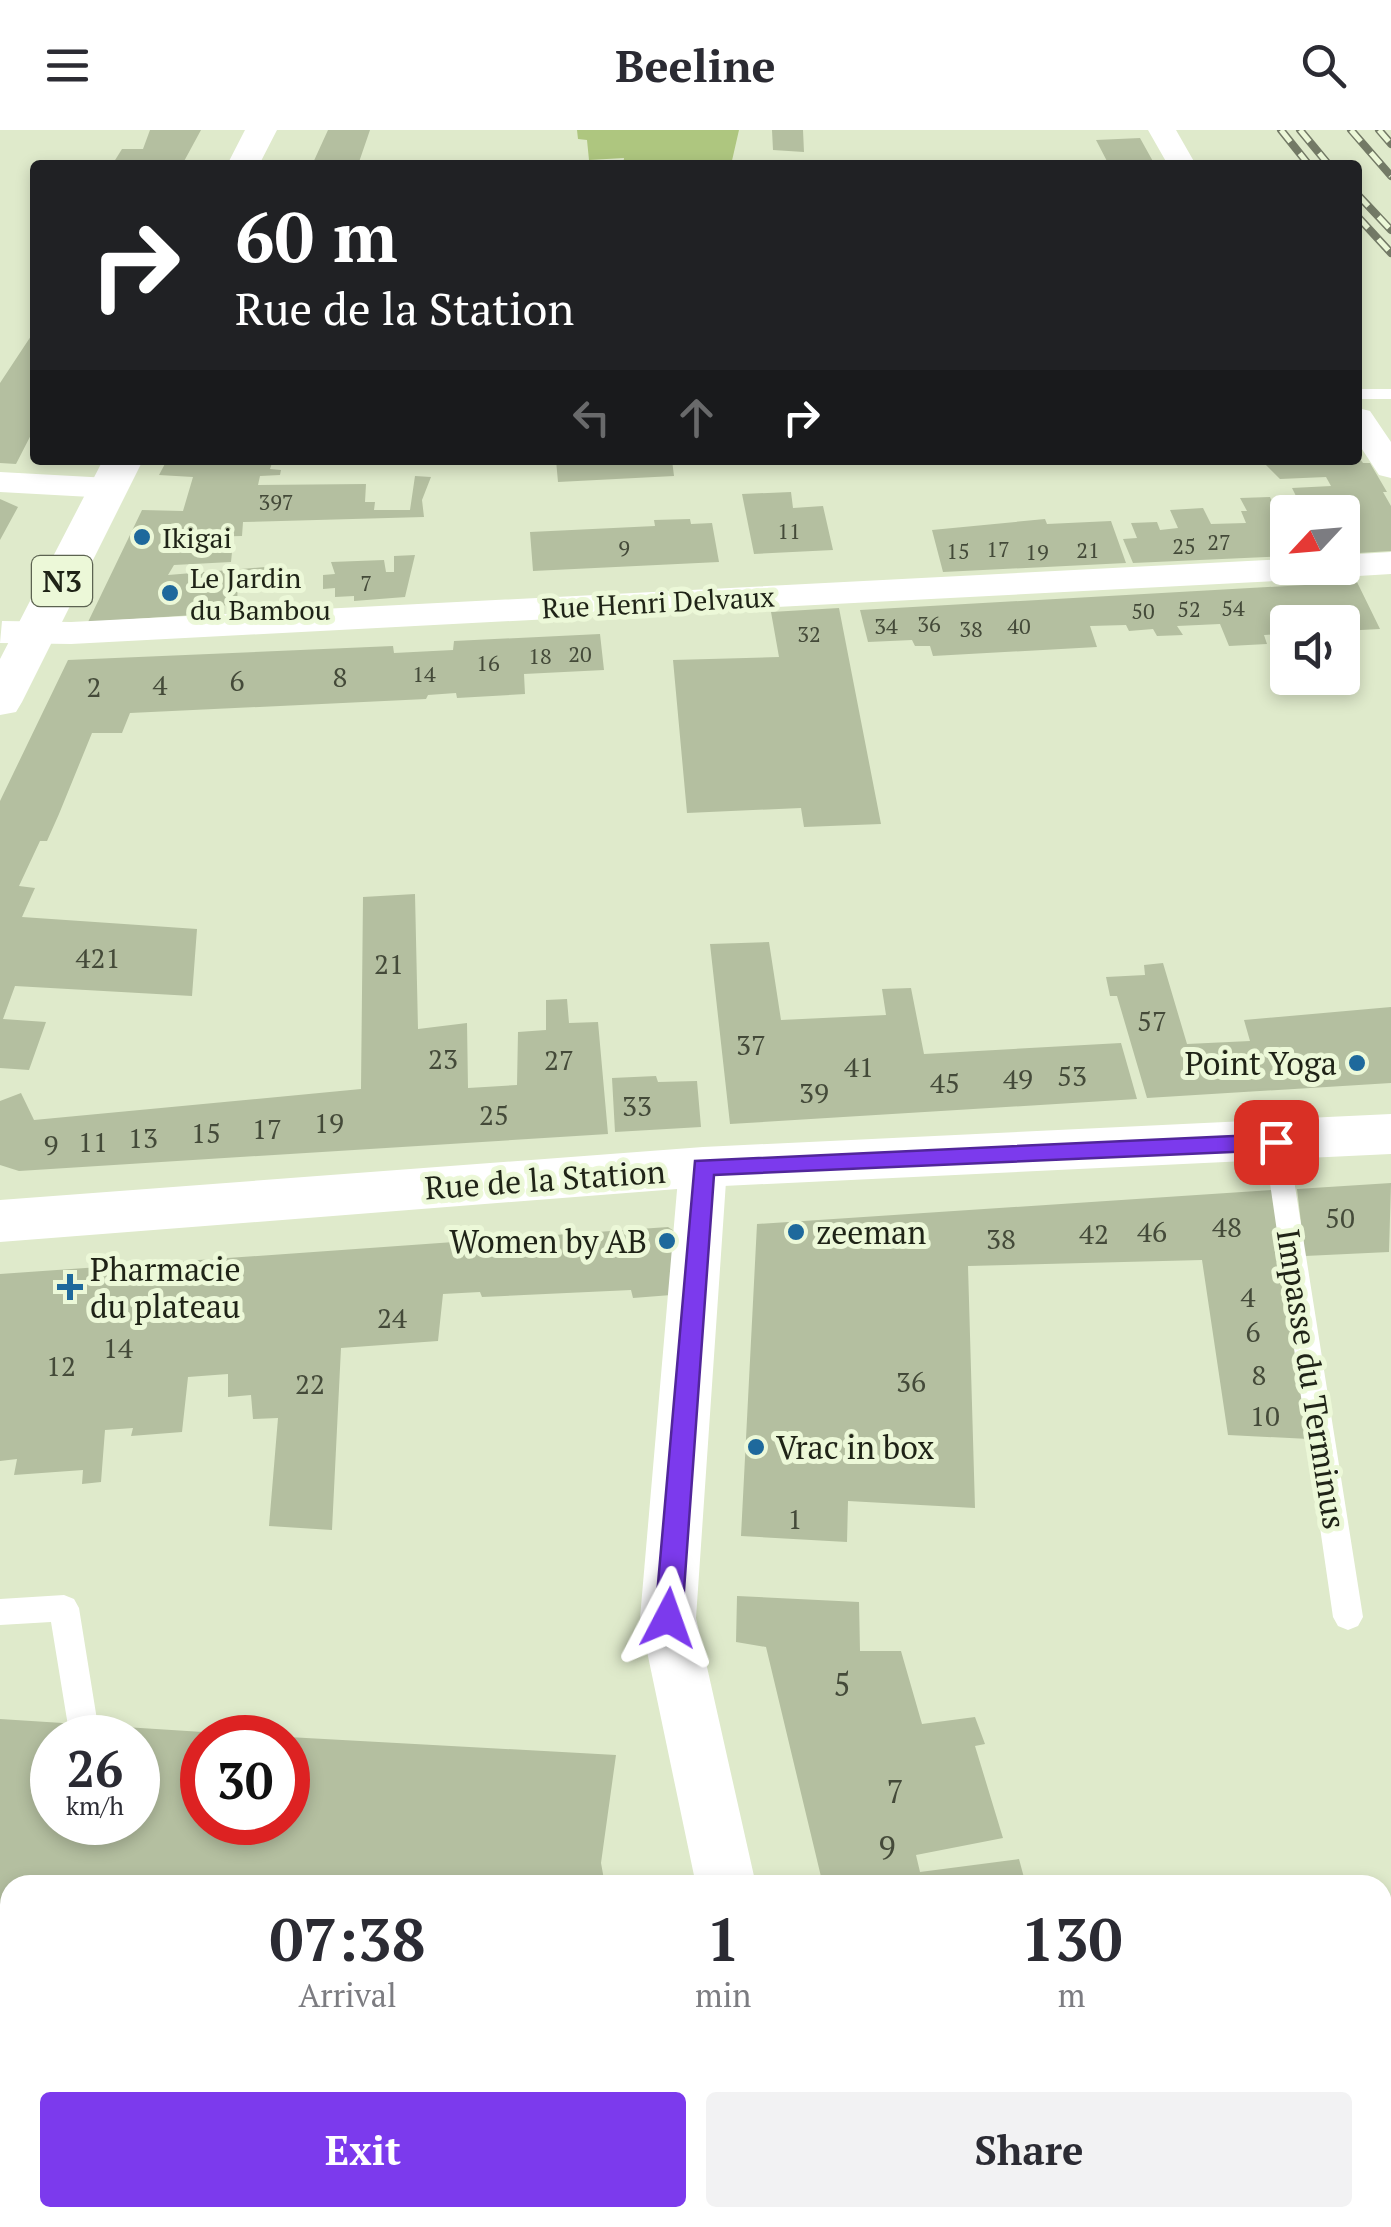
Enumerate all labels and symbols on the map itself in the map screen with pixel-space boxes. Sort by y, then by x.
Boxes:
house number: 397 [258,487,294,516]
north arrow [1270,495,1360,585]
house number: 11 [777,516,801,545]
place label: Ikigai [162,519,232,556]
marker: Ikigai [131,526,153,548]
house number: 27 [1207,527,1231,556]
house number: 25 [1172,531,1196,560]
house number: 9 [618,533,630,562]
house number: 17 [986,534,1010,563]
house number: 21 [1076,535,1100,564]
house number: 15 [946,536,970,565]
house number: 19 [1025,537,1049,566]
road number: N3 [32,556,92,606]
place label: Le Jardin du Bambou [190,559,331,628]
house number: 7 [360,568,372,597]
street label: Rue Henri Delvaux [541,577,776,627]
marker: Le Jardin du Bambou [159,582,181,604]
house number: 54 [1221,593,1245,622]
house number: 52 [1177,594,1201,623]
house number: 50 [1131,596,1155,625]
house number: 36 [917,609,941,638]
house number: 34 [874,611,898,640]
house number: 40 [1007,611,1031,640]
house number: 38 [959,614,983,643]
house number: 32 [797,619,821,648]
house number: 20 [568,639,592,668]
house number: 18 [528,641,552,670]
house number: 16 [476,648,500,677]
house number: 8 [333,658,347,695]
house number: 14 [412,659,436,688]
house number: 6 [230,662,245,699]
house number: 4 [153,666,168,703]
house number: 2 [87,668,101,705]
house number: 421 [76,939,120,976]
house number: 21 [374,945,404,982]
house number: 57 [1137,1002,1167,1039]
house number: 37 [736,1026,766,1063]
house number: 23 [428,1040,458,1077]
house number: 27 [544,1041,574,1078]
place label: Point Yoga [1185,1042,1337,1084]
house number: 41 [844,1048,874,1085]
marker: Point Yoga [1346,1052,1368,1074]
house number: 53 [1057,1057,1087,1094]
house number: 49 [1003,1060,1033,1097]
house number: 45 [930,1064,960,1101]
house number: 39 [799,1074,829,1111]
house number: 33 [622,1087,652,1124]
house number: 25 [479,1096,509,1133]
pin [1234,1100,1319,1185]
house number: 19 [314,1104,344,1141]
house number: 17 [252,1110,282,1147]
house number: 15 [191,1114,221,1151]
house number: 13 [128,1119,158,1156]
house number: 11 [78,1123,108,1160]
house number: 9 [44,1126,58,1163]
street label: Rue de la Station [423,1150,667,1208]
house number: 50 [1325,1199,1355,1236]
house number: 48 [1212,1208,1242,1245]
place label: zeeman [816,1211,926,1253]
house number: 46 [1137,1213,1167,1250]
house number: 42 [1079,1215,1109,1252]
place label: Women by AB [449,1220,647,1262]
house number: 38 [986,1220,1016,1257]
marker: zeeman [785,1221,807,1243]
street label: Impasse du Terminus [1268,1226,1356,1532]
marker: Women by AB [656,1230,678,1252]
place label: Pharmacie du plateau [90,1248,241,1327]
marker: Pharmacie du plateau [59,1276,81,1298]
house number: 4 [1241,1278,1256,1315]
house number: 24 [377,1299,407,1336]
house number: 6 [1246,1313,1261,1350]
house number: 14 [103,1329,133,1366]
house number: 12 [46,1347,76,1384]
house number: 8 [1252,1356,1266,1393]
house number: 36 [896,1363,926,1400]
house number: 22 [295,1365,325,1402]
house number: 10 [1250,1397,1280,1434]
place label: Vrac in box [776,1426,935,1468]
marker: Vrac in box [745,1436,767,1458]
house number: 1 [788,1500,802,1537]
position arrow [616,1566,720,1670]
house number: 5 [833,1663,851,1705]
speed limit sign: 30 [180,1715,310,1845]
house number: 7 [886,1770,904,1812]
house number: 9 [878,1826,896,1868]

